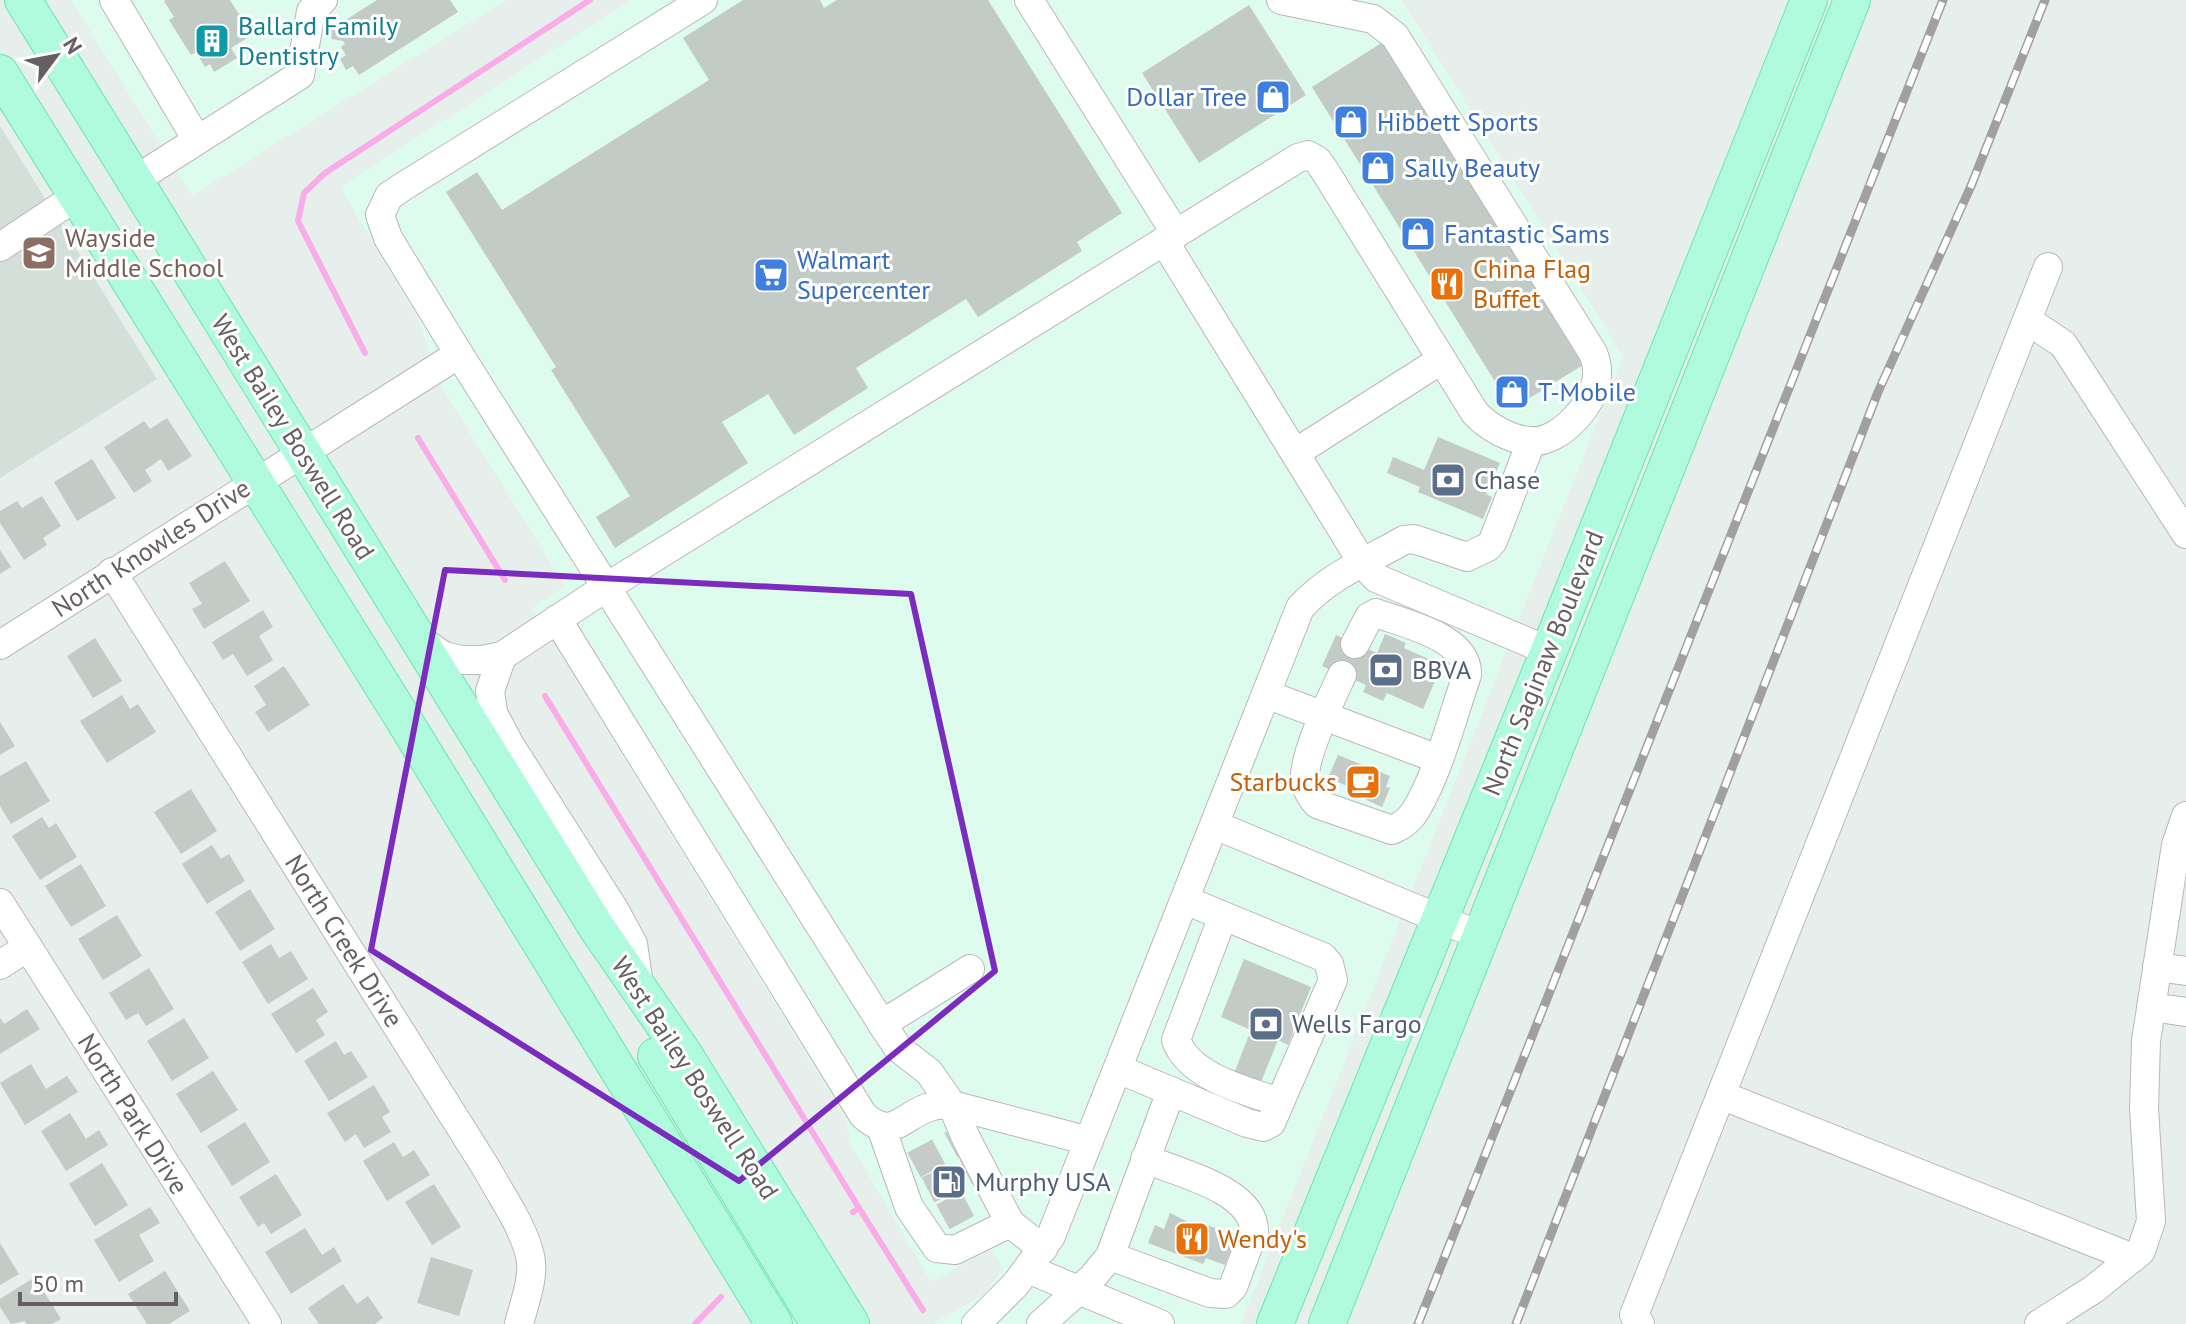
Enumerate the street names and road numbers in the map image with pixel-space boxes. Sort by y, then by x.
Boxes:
street label: West Bailey Boswell Road [204,308,382,565]
street label: North Knowles Drive [45,471,256,624]
street label: North Saginaw Boulevard [1474,526,1611,800]
street label: North Creek Drive [278,848,411,1033]
street label: West Bailey Boswell Road [605,950,786,1205]
street label: North Park Drive [71,1027,196,1200]

